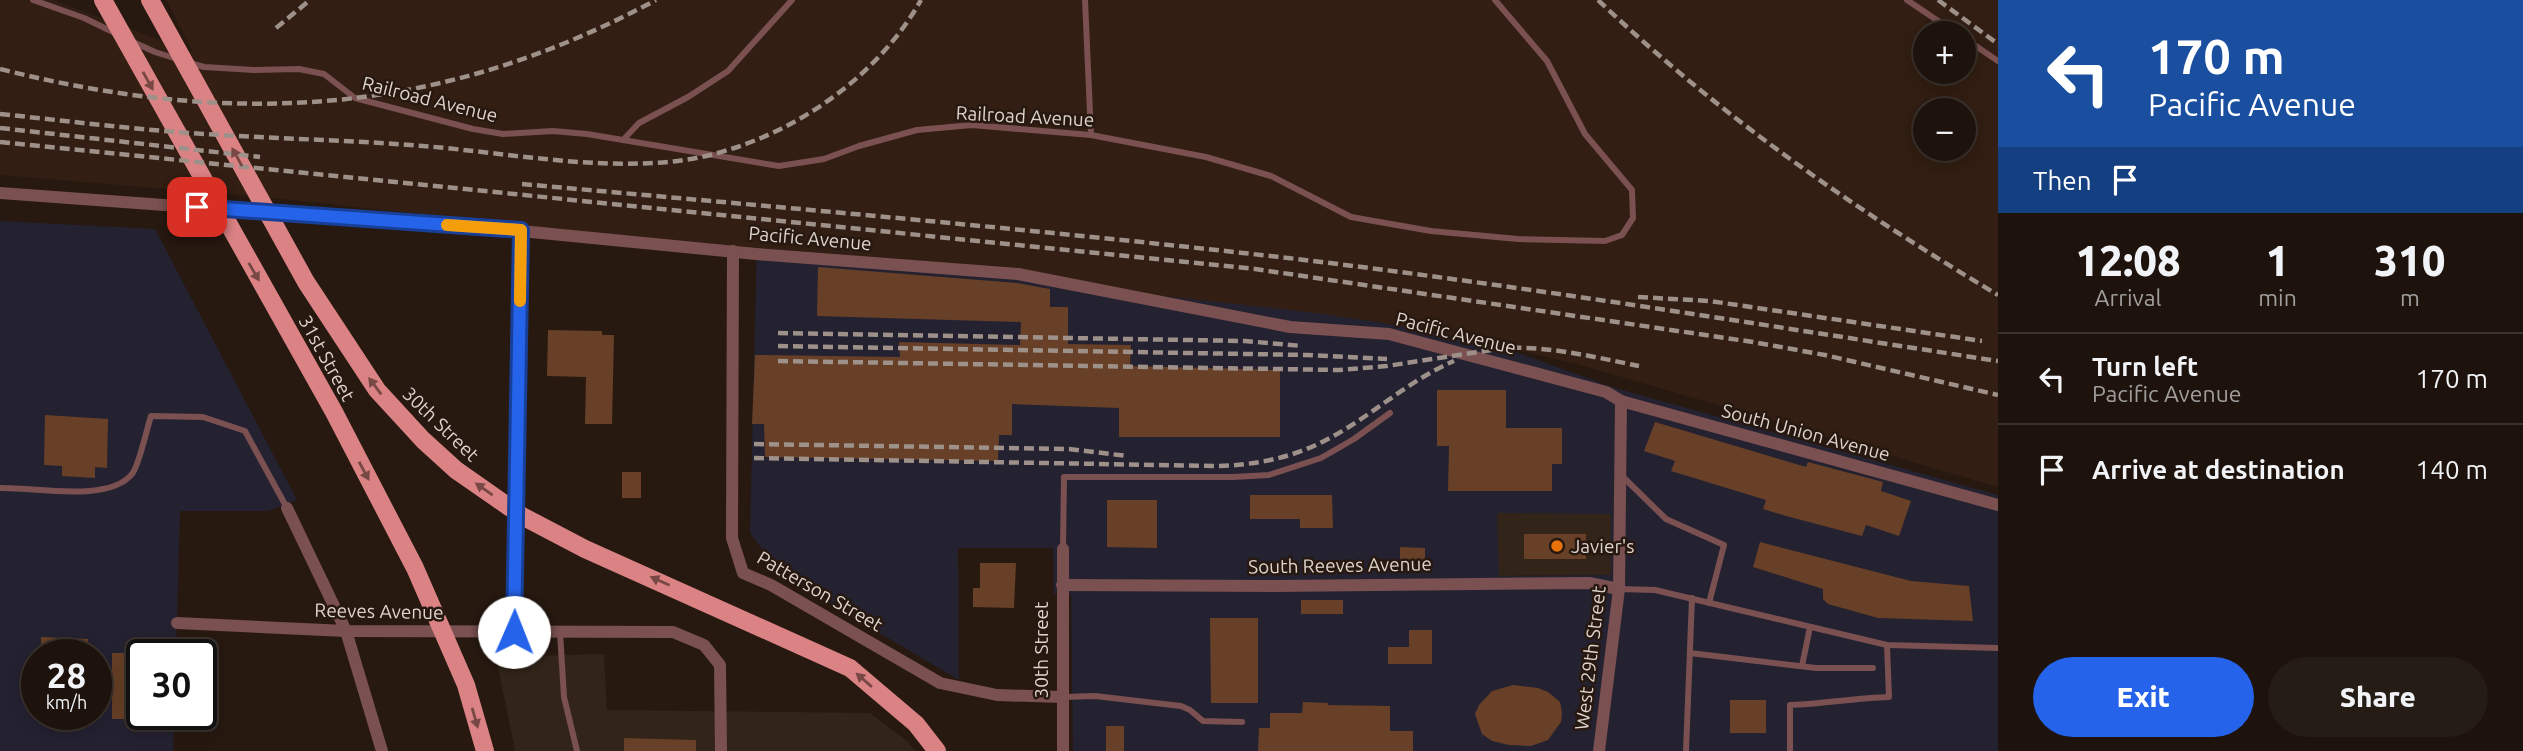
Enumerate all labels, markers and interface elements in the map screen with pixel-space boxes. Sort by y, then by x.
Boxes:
map controls [1913,21,1976,161]
button: + [1913,21,1976,84]
icon: left [2033,28,2124,119]
text: 170 m [2148,28,2285,83]
one-way arrow [142,71,154,91]
street label: Railroad Avenue [360,72,500,126]
text: Pacific Avenue [2148,86,2356,122]
button: − [1913,98,1976,161]
street label: Railroad Avenue [955,101,1095,131]
one-way arrow [231,147,243,167]
icon: arrive [2106,161,2144,199]
text: Then [2033,166,2092,195]
pin [167,177,227,237]
icon: arrive [178,188,216,226]
street label: Pacific Avenue [748,222,872,254]
text: 12:08 [2076,237,2181,284]
text: 1 [2266,237,2289,284]
text: 310 [2374,237,2445,284]
one-way arrow [248,262,260,281]
text: Arrival [2095,285,2162,310]
text: min [2258,285,2297,310]
text: m [2400,285,2420,310]
street label: Pacific Avenue [1393,307,1519,359]
street label: 31st Street [294,311,360,405]
text: Turn left [2092,352,2198,381]
icon: left [2033,360,2071,398]
text: 170 m [2416,364,2488,393]
one-way arrow [368,377,382,395]
text: Pacific Avenue [2092,381,2241,406]
street label: 30th Street [398,382,484,466]
street label: South Union Avenue [1719,399,1893,465]
icon: arrive [2033,451,2071,489]
text: Arrive at destination [2092,455,2345,484]
text: 140 m [2416,455,2488,484]
one-way arrow [358,461,370,481]
one-way arrow [475,482,493,496]
place label: Javier's [1571,535,1635,557]
marker: Javier's [1549,538,1565,554]
street label: Patterson Street [753,546,887,636]
street label: South Reeves Avenue [1248,552,1432,578]
one-way arrow [649,576,670,587]
street label: West 29th Street [1570,584,1610,731]
position arrow [477,595,551,669]
street label: Reeves Avenue [314,599,444,623]
street label: 30th Street [1030,601,1052,699]
speed limit sign: 30 [126,639,217,730]
text: 28 [47,655,86,695]
button: Exit [2033,657,2254,737]
button: Share [2268,657,2488,737]
one-way arrow [855,672,873,688]
text: km/h [46,692,87,712]
one-way arrow [471,708,481,729]

